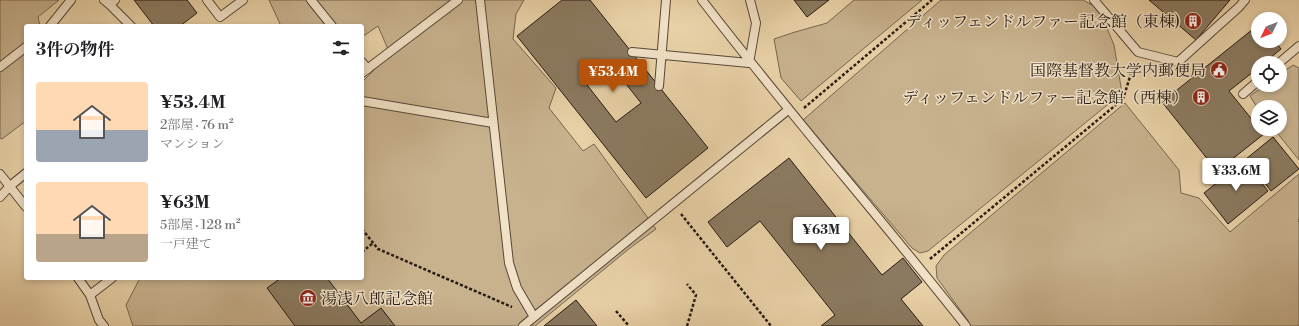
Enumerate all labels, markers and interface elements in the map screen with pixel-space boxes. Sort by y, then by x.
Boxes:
building icon: ディッフェンドルファー記念館（東棟) [1183,11,1203,31]
place label: ディッフェンドルファー記念館（東棟) [905,12,1180,32]
north arrow [1251,12,1287,48]
map controls [1251,12,1287,136]
icon: filters [330,37,352,59]
text: 3件の物件 [36,39,114,61]
button: locate [1251,56,1287,92]
pin: ¥53.4M [580,59,646,93]
public building icon: 国際基督教大学内郵便局 [1209,60,1229,80]
place label: 国際基督教大学内郵便局 [1030,61,1206,81]
text: ¥53.4M [588,64,638,80]
building icon: ディッフェンドルファー記念館（西棟） [1191,87,1211,107]
place label: ディッフェンドルファー記念館（西棟） [902,88,1188,108]
text: ¥53.4M [160,92,226,114]
icon: home [68,98,116,146]
button: layers [1251,100,1287,136]
text: 2部屋 · 76 m² [160,117,234,133]
text: マンション [160,136,224,152]
pin: ¥33.6M [1203,158,1269,192]
text: ¥33.6M [1211,163,1261,179]
text: ¥63M [160,192,210,214]
icon: home [68,198,116,246]
text: 5部屋 · 128 m² [160,217,241,233]
pin: ¥63M [797,217,845,251]
text: ¥63M [802,222,840,238]
text: 一戸建て [160,236,212,252]
museum icon: 湯浅八郎記念館 [298,288,318,308]
place label: 湯浅八郎記念館 [321,289,433,309]

